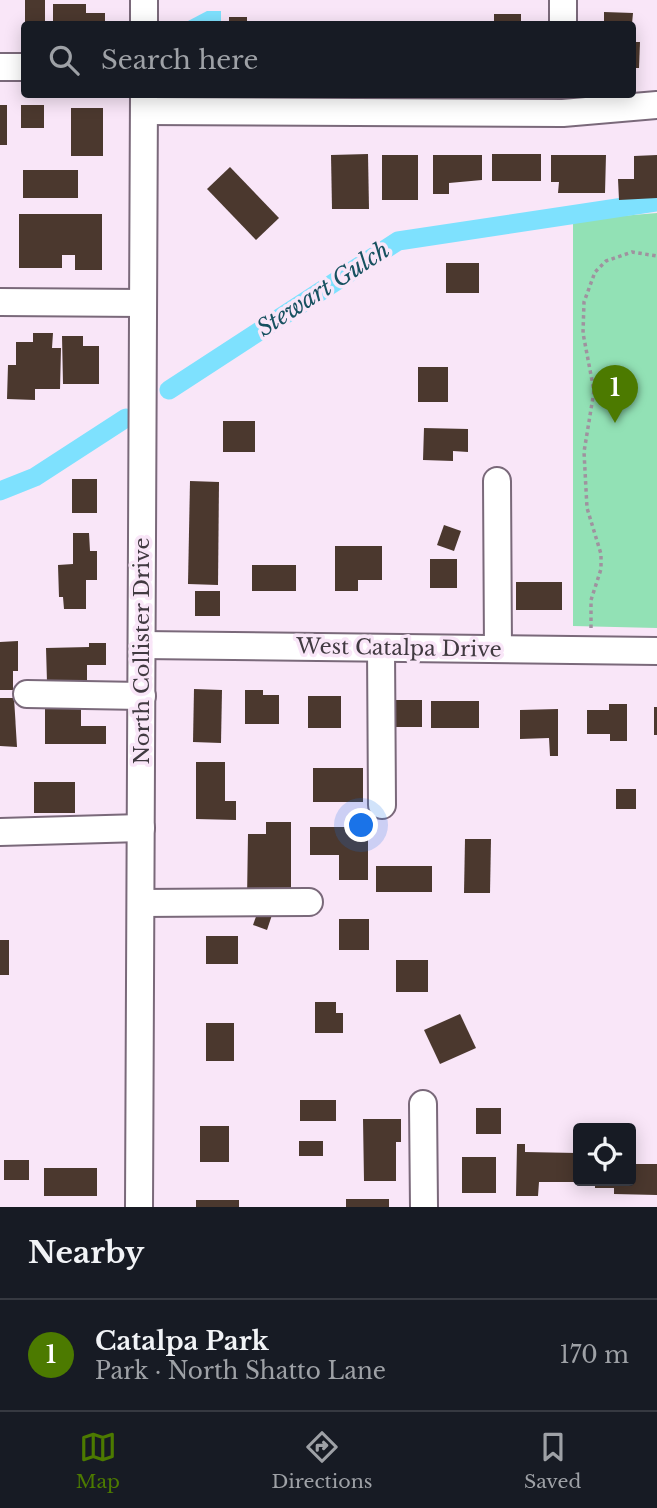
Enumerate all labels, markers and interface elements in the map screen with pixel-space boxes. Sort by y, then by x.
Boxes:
search box [21,21,636,98]
icon: search [45,41,83,79]
text: Search here [101,44,258,76]
water label: Stewart Gulch [251,236,395,342]
pin: 1 [592,365,638,423]
street label: North Collister Drive [129,538,155,764]
street label: West Catalpa Drive [295,633,502,663]
your location [344,808,378,842]
map controls [573,1123,636,1186]
button: locate [573,1123,636,1186]
text: Nearby [28,1234,144,1271]
text: Catalpa Park [95,1325,269,1357]
text: 1 [46,1341,56,1369]
text: 170 m [559,1341,629,1369]
text: Park · North Shatto Lane [95,1357,386,1385]
tab: Map [76,1428,120,1493]
tab: Directions [271,1428,372,1493]
tab: Saved [524,1428,581,1493]

